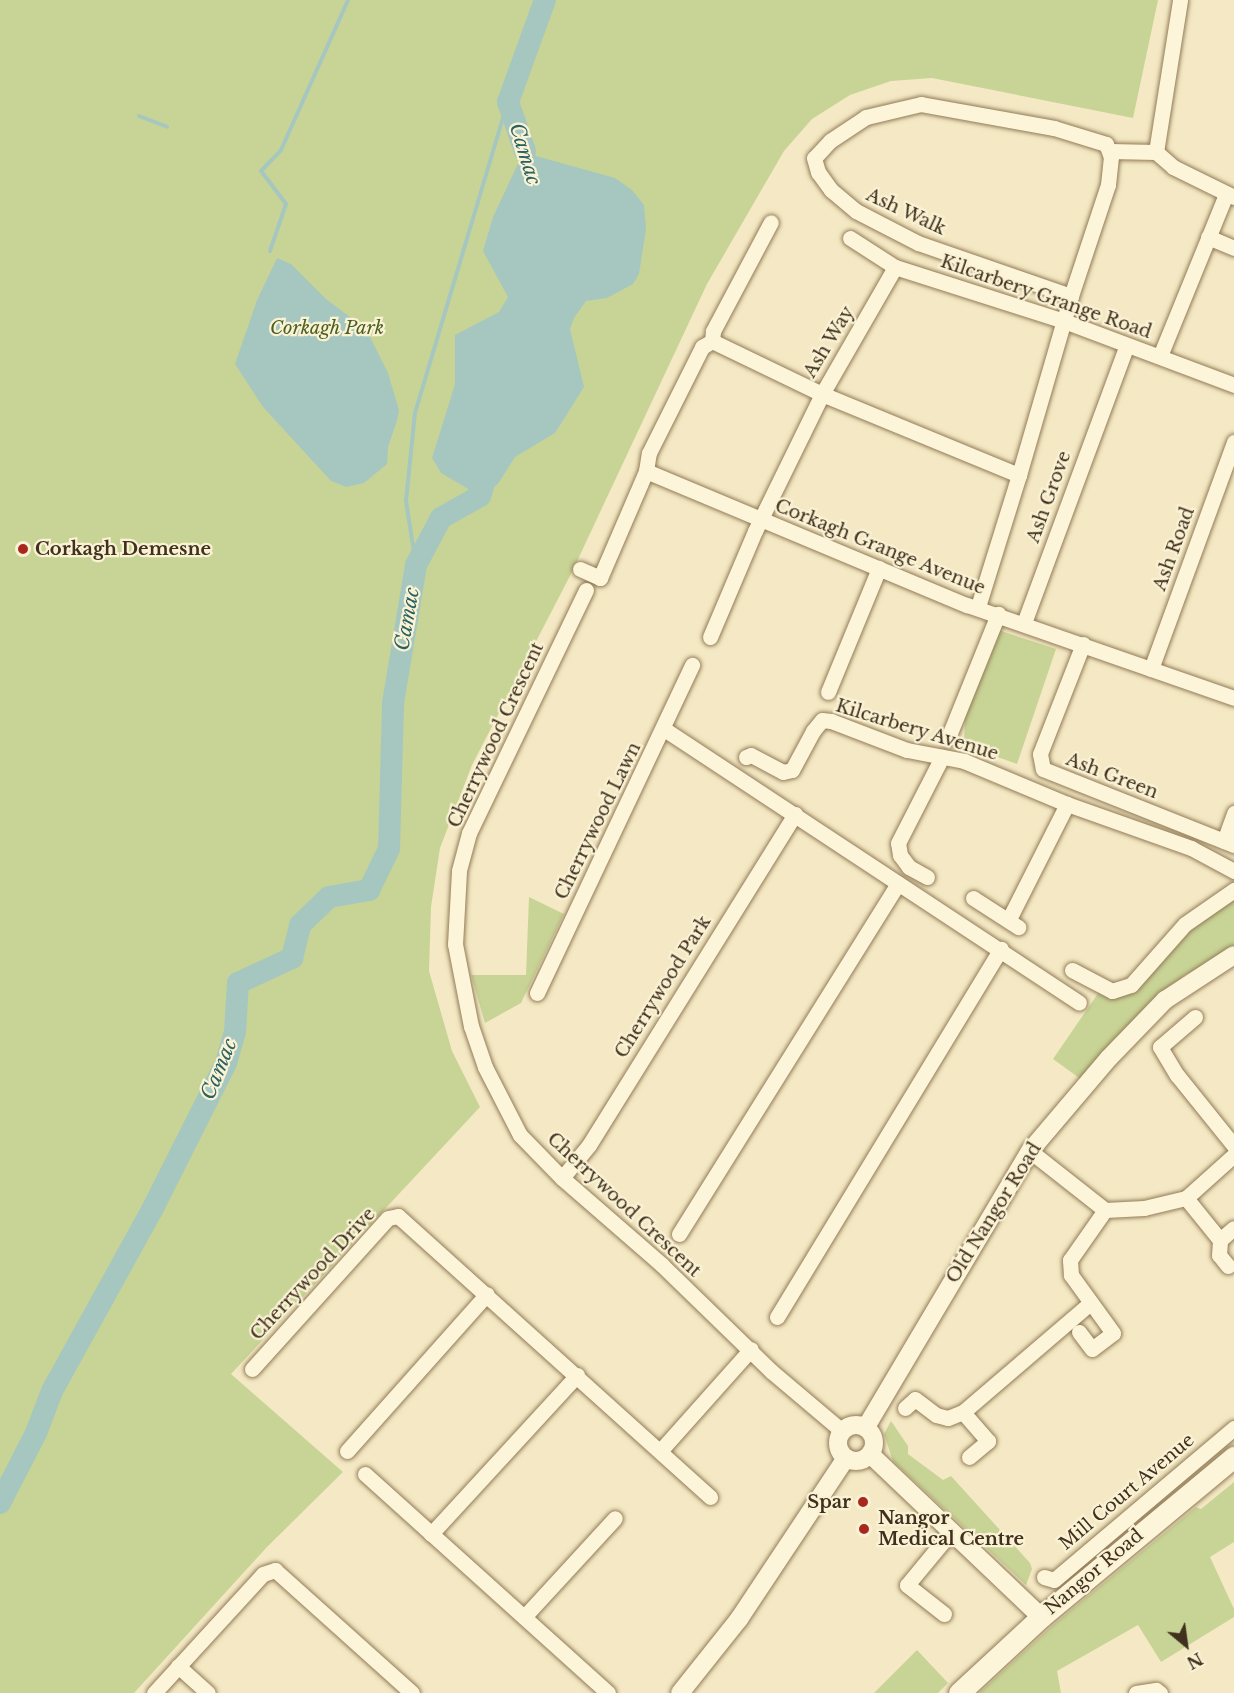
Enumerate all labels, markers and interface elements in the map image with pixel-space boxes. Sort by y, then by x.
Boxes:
water label: Camac [504,120,546,188]
street label: Ash Walk [862,184,950,240]
street label: Kilcarbery Grange Road [937,251,1155,343]
street label: Ash Way [799,302,859,382]
park label: Corkagh Park [270,317,384,339]
street label: Ash Grove [1022,448,1076,546]
street label: Corkagh Grange Avenue [771,495,989,599]
street label: Ash Road [1149,504,1199,594]
place label: Corkagh Demesne [35,538,211,560]
marker: Corkagh Demesne [16,542,30,556]
water label: Camac [390,586,424,652]
street label: Cherrywood Crescent [443,639,549,831]
street label: Kilcarbery Avenue [833,695,1001,765]
street label: Cherrywood Lawn [551,739,645,903]
street label: Ash Green [1063,749,1161,803]
street label: Cherrywood Park [611,912,715,1062]
water label: Camac [196,1035,242,1103]
street label: Cherrywood Crescent [543,1128,705,1282]
street label: Old Nangor Road [942,1139,1046,1287]
street label: Cherrywood Drive [246,1203,380,1345]
street label: Mill Court Avenue [1055,1429,1199,1555]
place label: Spar [807,1491,851,1513]
marker: Spar [856,1495,870,1509]
place label: Nangor Medical Centre [878,1508,1024,1550]
marker: Nangor Medical Centre [855,1520,873,1538]
street label: Nangor Road [1040,1524,1148,1620]
north arrow [1156,1615,1216,1675]
text: N [1183,1648,1206,1673]

